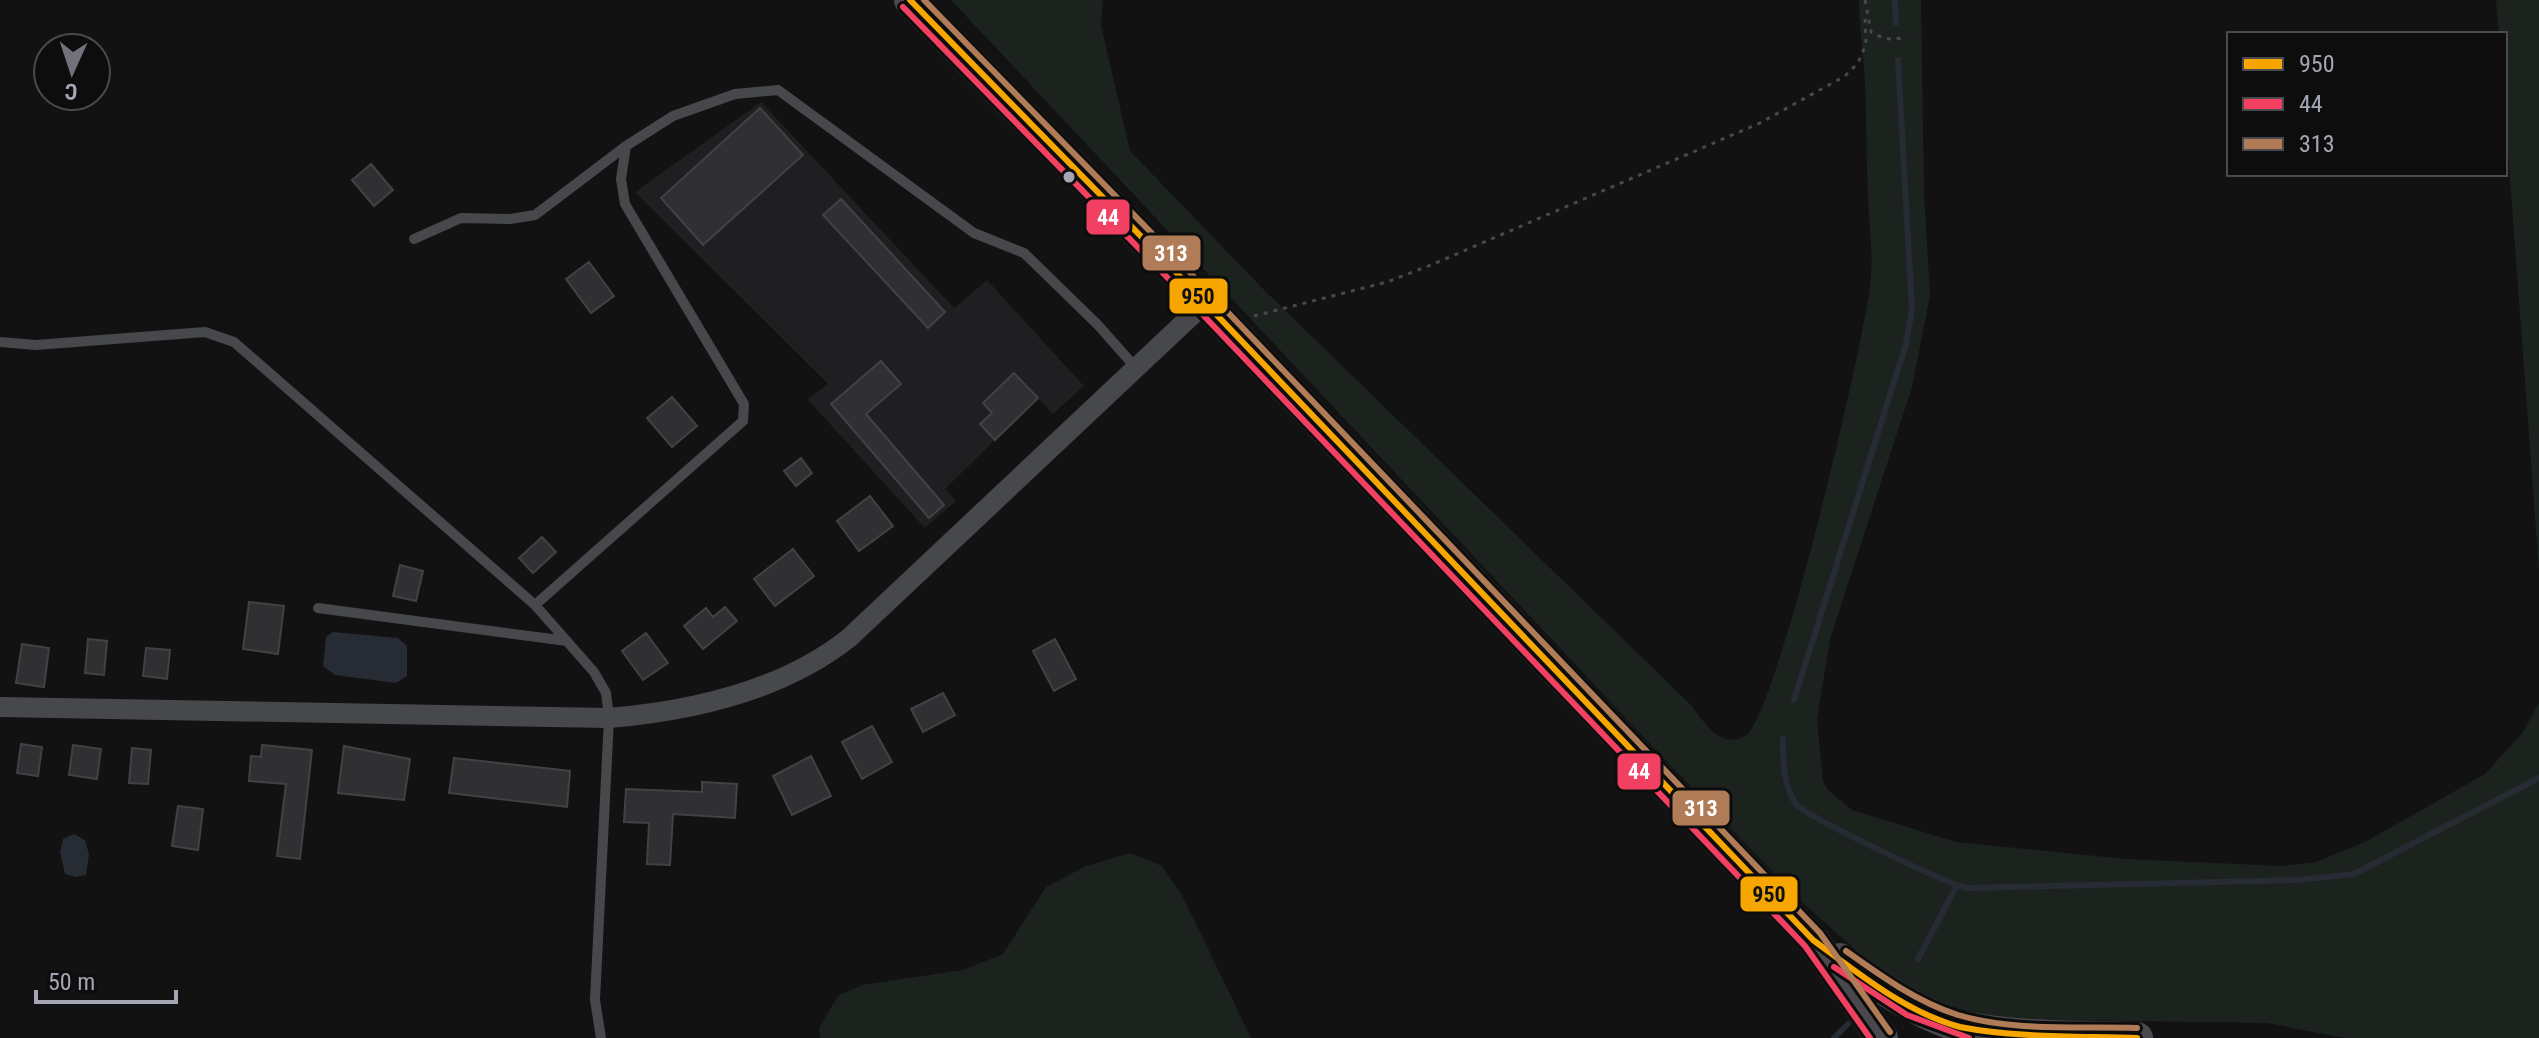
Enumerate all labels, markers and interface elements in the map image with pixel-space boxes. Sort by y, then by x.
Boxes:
north arrow [32,32,112,112]
legend [2227,32,2507,176]
text: 950 [2299,50,2335,78]
text: С [64,79,78,104]
text: 44 [2299,90,2323,118]
text: 313 [2299,130,2335,158]
unlabelled marker [1061,169,1077,185]
line badge: 44 [1085,198,1131,236]
text: 44 [1097,205,1119,230]
line badge: 313 [1141,234,1202,272]
text: 313 [1154,241,1188,266]
line badge: 950 [1168,277,1229,315]
text: 950 [1181,284,1215,309]
line badge: 44 [1616,752,1662,791]
text: 44 [1628,759,1650,784]
line badge: 313 [1671,789,1731,827]
text: 313 [1684,796,1718,821]
line badge: 950 [1739,875,1799,913]
text: 950 [1752,882,1786,907]
scale bar [36,954,176,1004]
text: 50 m [48,968,95,996]

